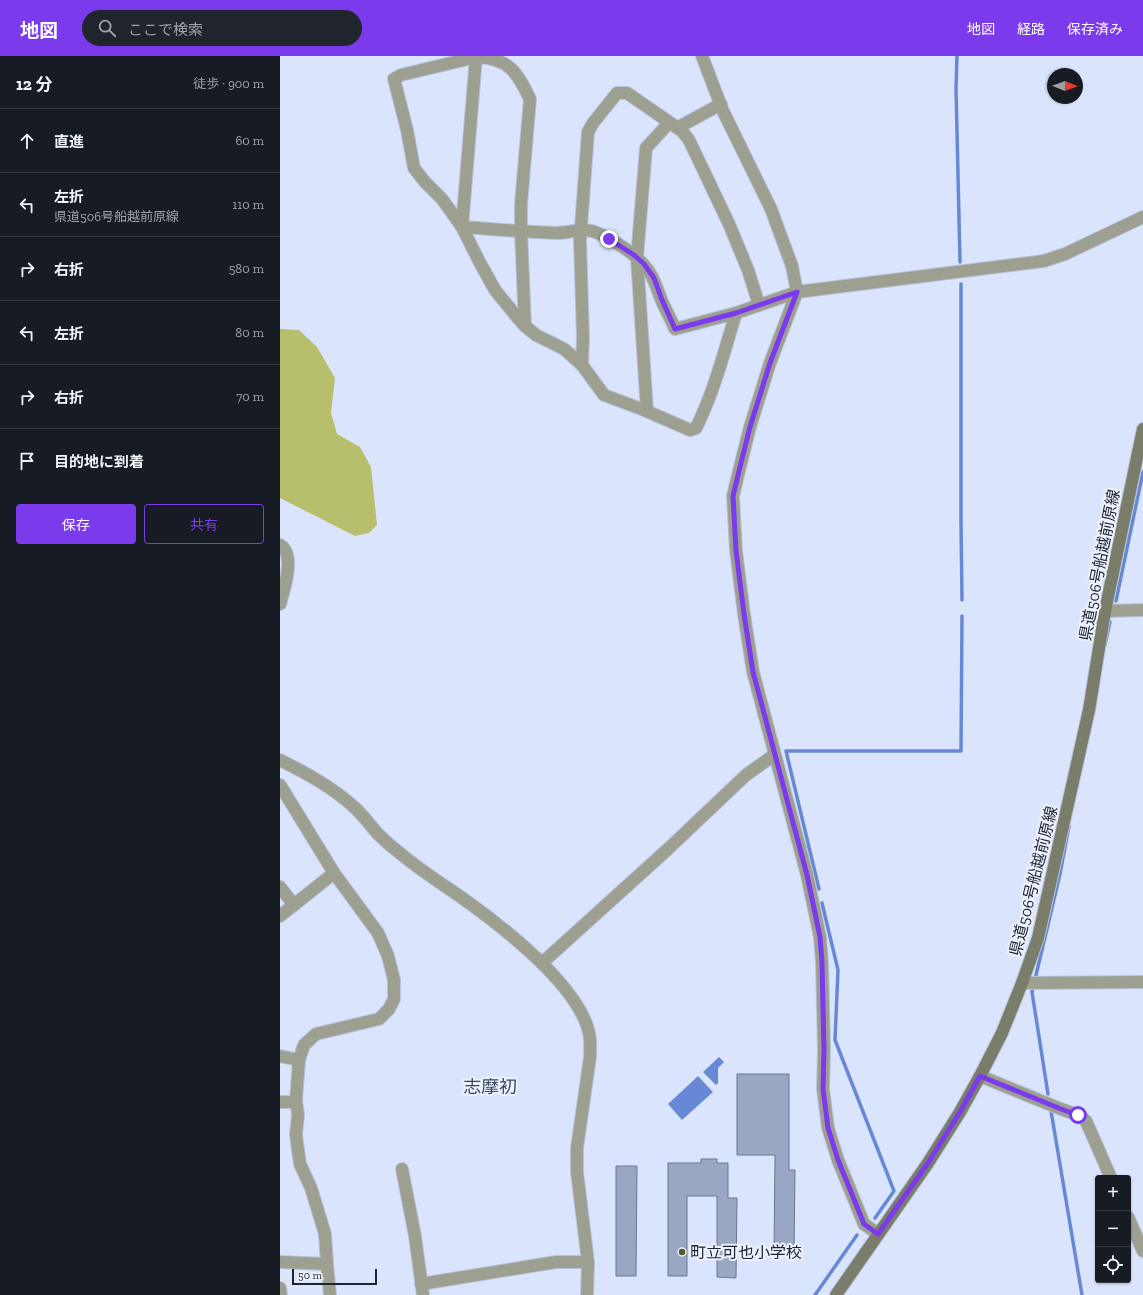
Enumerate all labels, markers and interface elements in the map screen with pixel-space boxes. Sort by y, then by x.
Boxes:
search box [82,10,362,46]
icon: search [96,17,118,39]
text: 地図 [20,19,58,42]
text: ここで検索 [128,21,203,39]
text: 地図 [967,21,995,38]
text: 経路 [1017,21,1045,38]
text: 保存済み [1067,21,1123,38]
north arrow [1047,68,1083,104]
text: 12 分 [16,74,52,94]
text: 徒歩 · 900 m [193,76,264,91]
icon: ahead [16,130,38,152]
text: 直進 [54,133,84,151]
text: 60 m [235,133,264,148]
text: 左折 [54,188,84,206]
icon: left [16,194,38,216]
text: 110 m [232,197,264,212]
text: 県道506号船越前原線 [54,209,179,224]
route end [600,230,618,248]
icon: right [16,258,38,280]
text: 右折 [54,261,84,279]
text: 580 m [229,261,264,276]
icon: left [16,322,38,344]
text: 左折 [54,325,84,343]
text: 80 m [235,325,264,340]
icon: right [16,386,38,408]
text: 右折 [54,389,84,407]
text: 70 m [236,389,264,404]
icon: arrive [16,450,38,472]
text: 目的地に到着 [54,453,144,471]
street label: 県道506号船越前原線 [1075,488,1123,642]
button: 保存 [16,504,136,544]
button: 共有 [144,504,264,544]
street label: 県道506号船越前原線 [1006,804,1061,958]
district label: 志摩初 [463,1076,517,1098]
route start [1069,1106,1087,1124]
map controls [1095,1175,1131,1283]
button: + [1095,1175,1131,1211]
button: − [1095,1211,1131,1247]
place label: 町立可也小学校 [690,1243,802,1262]
marker: 町立可也小学校 [677,1247,687,1257]
button: locate [1095,1247,1131,1283]
scale bar [292,1267,377,1286]
text: 50 m [298,1269,322,1282]

